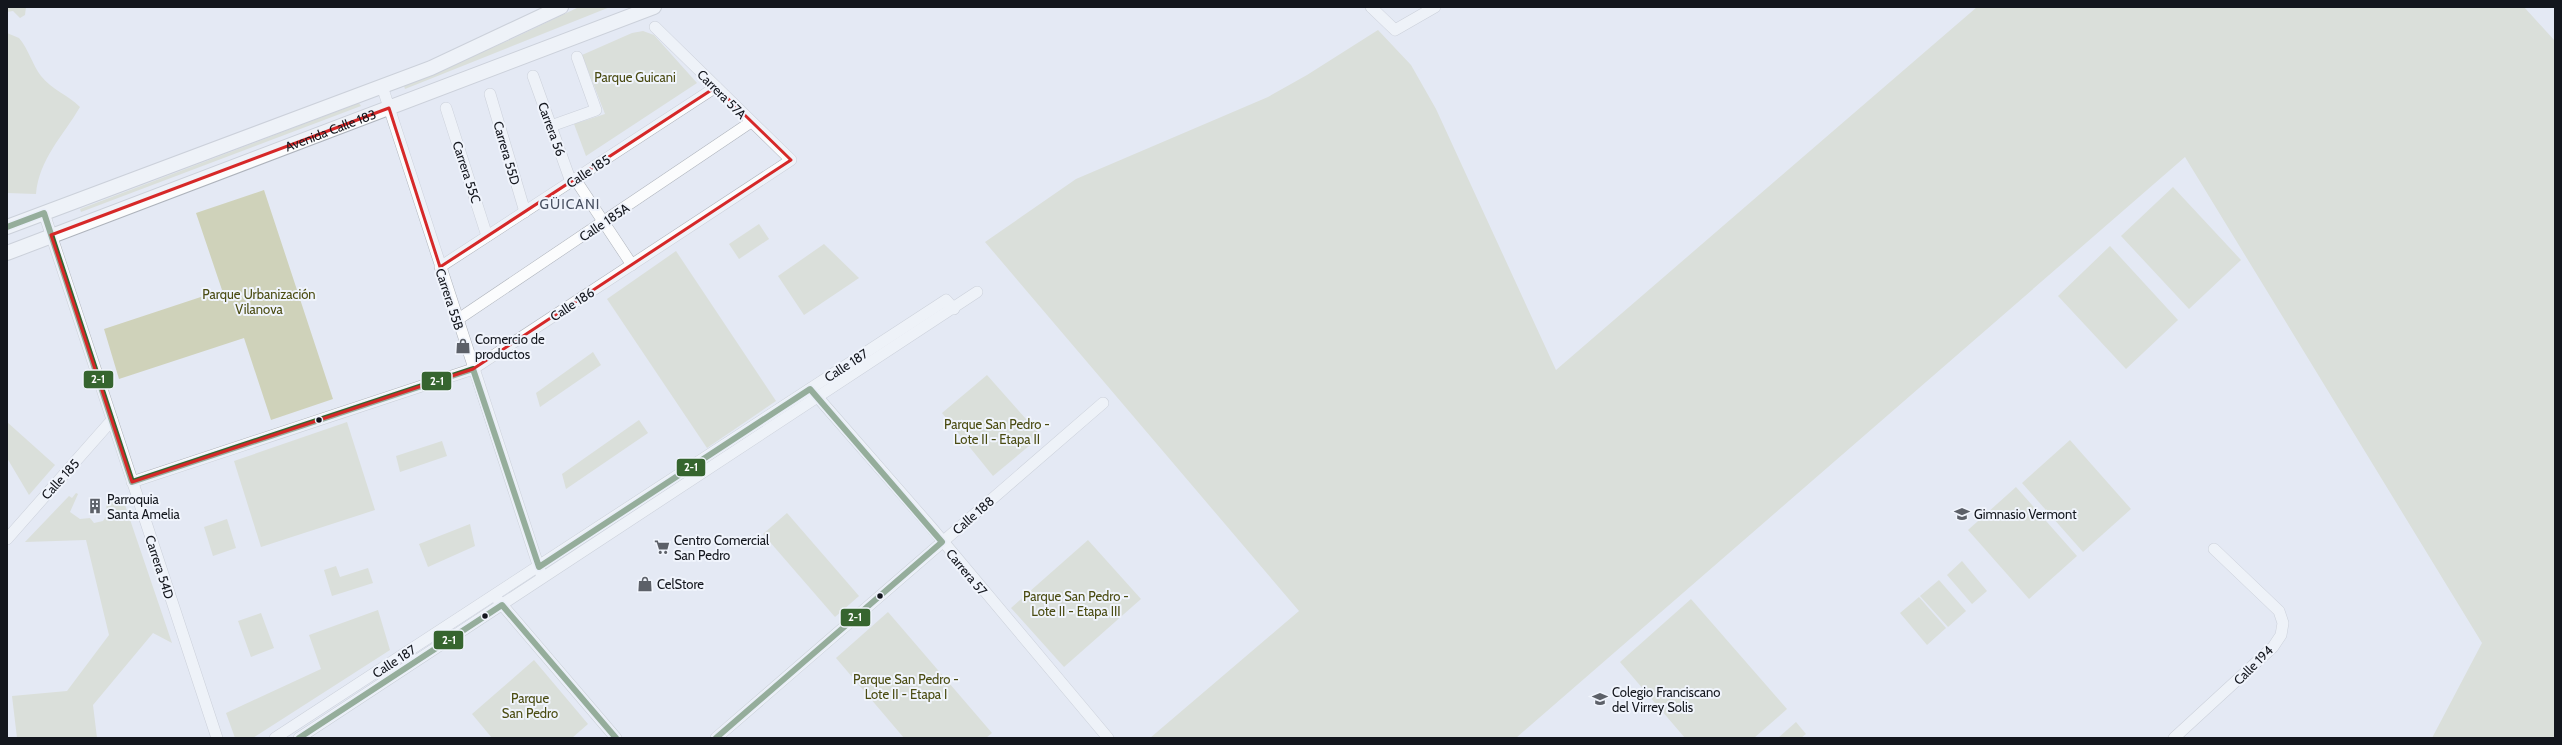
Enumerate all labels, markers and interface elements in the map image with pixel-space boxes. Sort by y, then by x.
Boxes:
street label: Carrera 57A [694,66,750,122]
park label: Parque Guicani [594,69,676,85]
street label: Carrera 56 [535,100,569,158]
street label: Avenida Calle 183 [283,105,378,155]
street label: Carrera 55D [490,119,524,187]
street label: Carrera 55C [449,139,485,205]
street label: Calle 185 [563,151,613,191]
district label: GÜICANI [540,195,600,213]
street label: Calle 185A [576,199,632,245]
street label: Carrera 55B [433,266,468,332]
street label: Calle 186 [547,284,597,324]
park label: Parque Urbanización Vilanova [202,286,316,317]
place label: Comercio de productos [475,331,545,362]
shop icon: Comercio de productos [454,337,472,355]
street label: Calle 187 [821,345,871,385]
line badge: 2-1 [83,370,114,389]
line badge: 2-1 [421,371,452,391]
text: 2-1 [91,372,105,386]
text: 2-1 [430,374,444,388]
unlabelled marker [314,415,324,425]
park label: Parque San Pedro - Lote II - Etapa II [944,416,1050,447]
street label: Calle 185 [38,455,82,503]
line badge: 2-1 [676,458,706,477]
text: 2-1 [684,460,698,474]
place label: Parroquia Santa Amelia [107,491,180,522]
street label: Calle 188 [949,493,997,537]
building icon: Parroquia Santa Amelia [86,497,104,515]
school or university icon: Gimnasio Vermont [1953,505,1971,523]
place label: Gimnasio Vermont [1974,506,2077,522]
place label: Centro Comercial San Pedro [674,532,769,563]
street label: Carrera 54D [142,533,178,601]
supermarket icon: Centro Comercial San Pedro [653,538,671,556]
street label: Carrera 57 [943,546,991,599]
shop icon: CelStore [636,575,654,593]
place label: CelStore [657,576,704,592]
park label: Parque San Pedro - Lote II - Etapa III [1023,588,1129,619]
unlabelled marker [875,591,885,601]
line badge: 2-1 [840,608,871,627]
text: 2-1 [848,610,862,624]
unlabelled marker [480,611,490,621]
line badge: 2-1 [433,630,464,650]
text: 2-1 [442,633,456,647]
street label: Calle 187 [369,641,419,681]
street label: Calle 194 [2230,642,2276,688]
park label: Parque San Pedro - Lote II - Etapa I [853,671,959,702]
place label: Colegio Franciscano del Virrey Solis [1612,684,1721,715]
park label: Parque San Pedro [502,690,558,721]
school or university icon: Colegio Franciscano del Virrey Solis [1591,690,1609,708]

